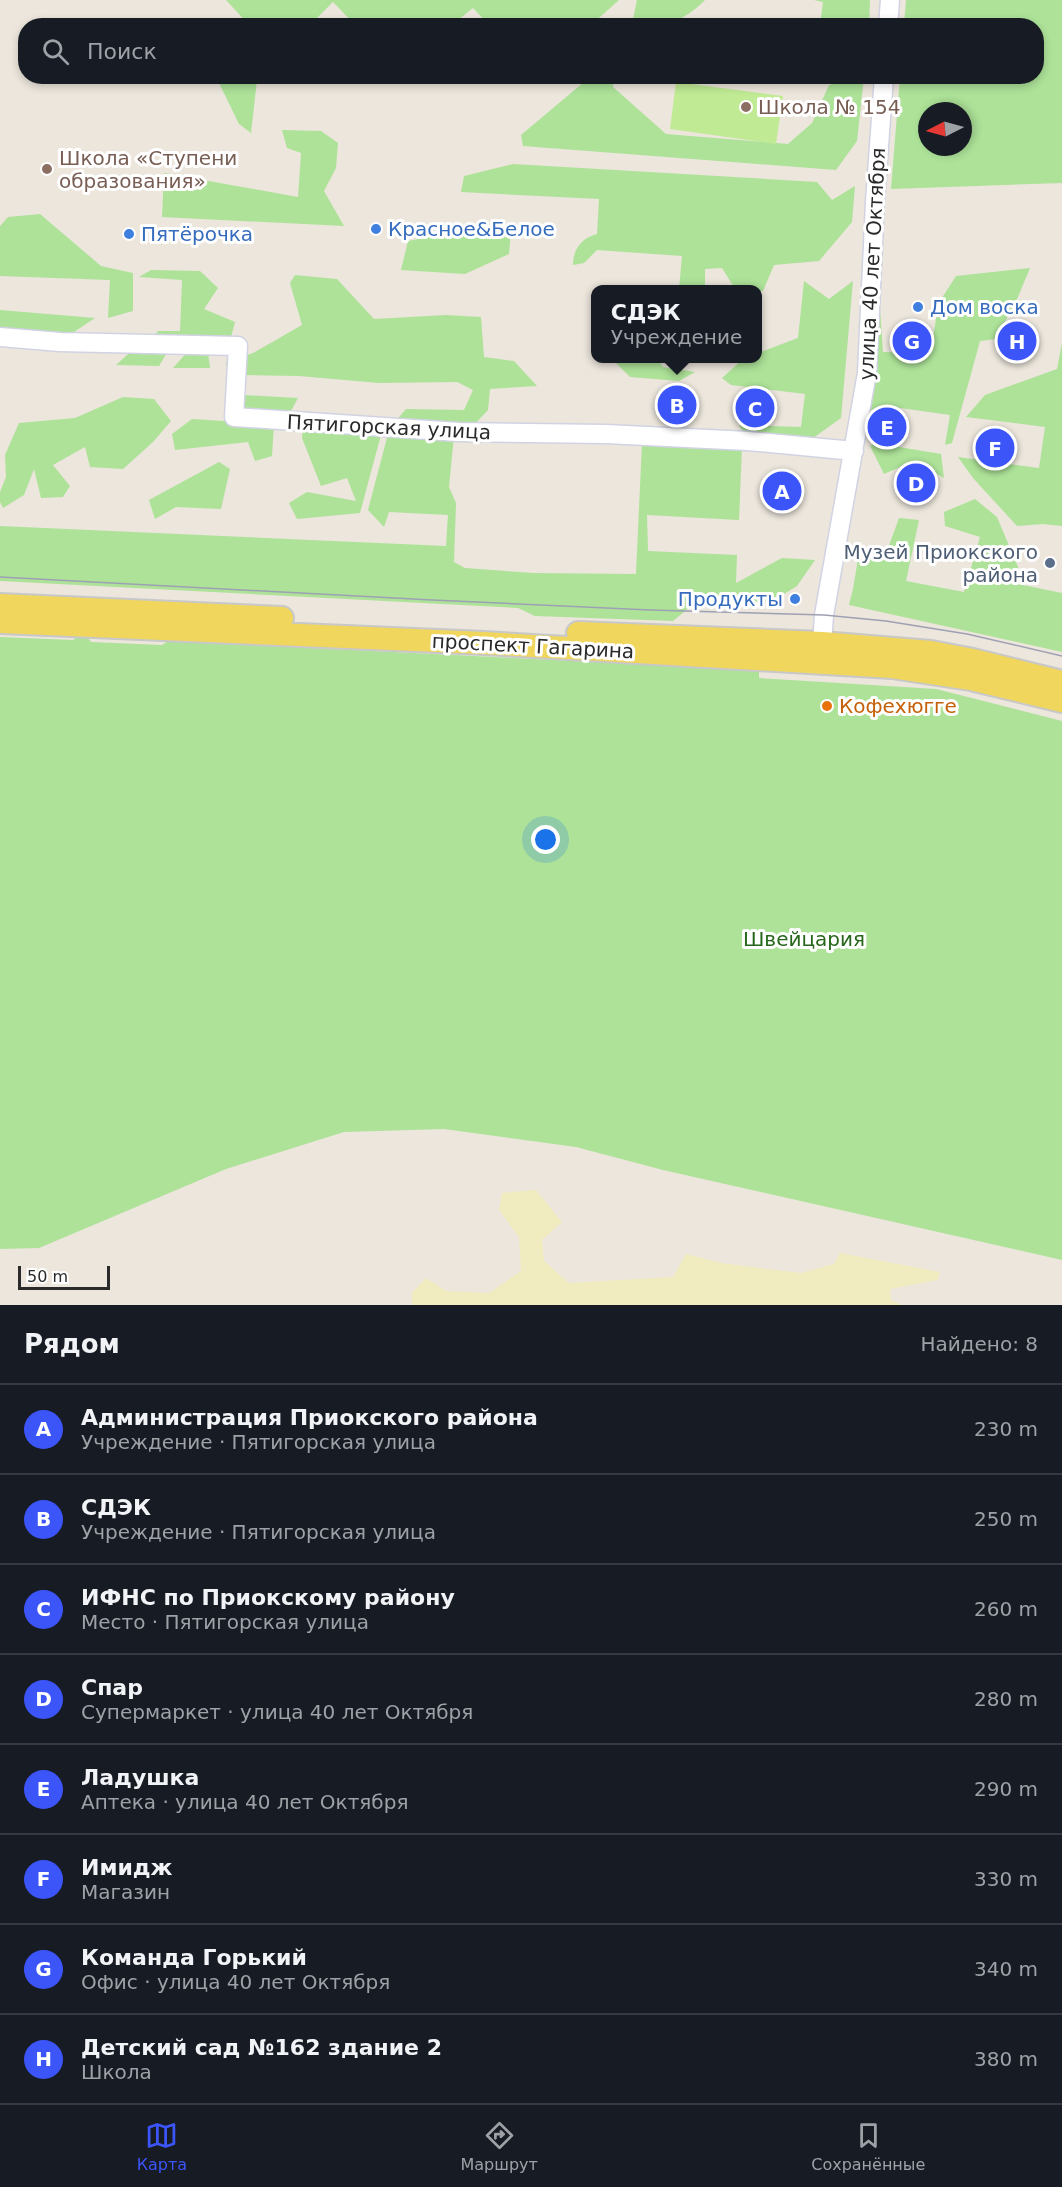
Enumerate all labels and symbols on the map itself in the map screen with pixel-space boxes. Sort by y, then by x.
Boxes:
place label: Школа № 154 [758,95,900,119]
marker: Школа № 154 [739,100,753,114]
north arrow [918,102,972,156]
place label: Школа «Ступени образования» [59,146,237,193]
street label: улица 40 лет Октября [854,147,890,381]
marker: Школа «Ступени образования» [40,162,54,176]
place label: Красное&Белое [388,217,555,241]
place label: Пятёрочка [141,222,253,246]
marker: Красное&Белое [369,222,383,236]
marker: Пятёрочка [122,227,136,241]
place label: Дом воска [930,295,1039,319]
marker: Дом воска [911,300,925,314]
pin: G [892,318,932,364]
pin: H [998,318,1036,364]
pin: B [658,382,696,428]
pin: C [736,386,774,430]
pin: E [868,404,906,450]
street label: Пятигорская улица [286,410,492,444]
pin: F [976,426,1014,470]
pin: D [896,460,936,506]
pin: A [762,468,802,514]
place label: Музей Приокского района [844,540,1038,587]
marker: Музей Приокского района [1043,556,1057,570]
place label: Продукты [678,587,783,611]
marker: Продукты [788,592,802,606]
street label: проспект Гагарина [431,629,635,663]
place label: Кофехюгге [839,694,957,718]
marker: Кофехюгге [820,699,834,713]
your location [531,825,560,854]
park label: Швейцария [743,927,865,951]
scale bar [18,1263,110,1290]

